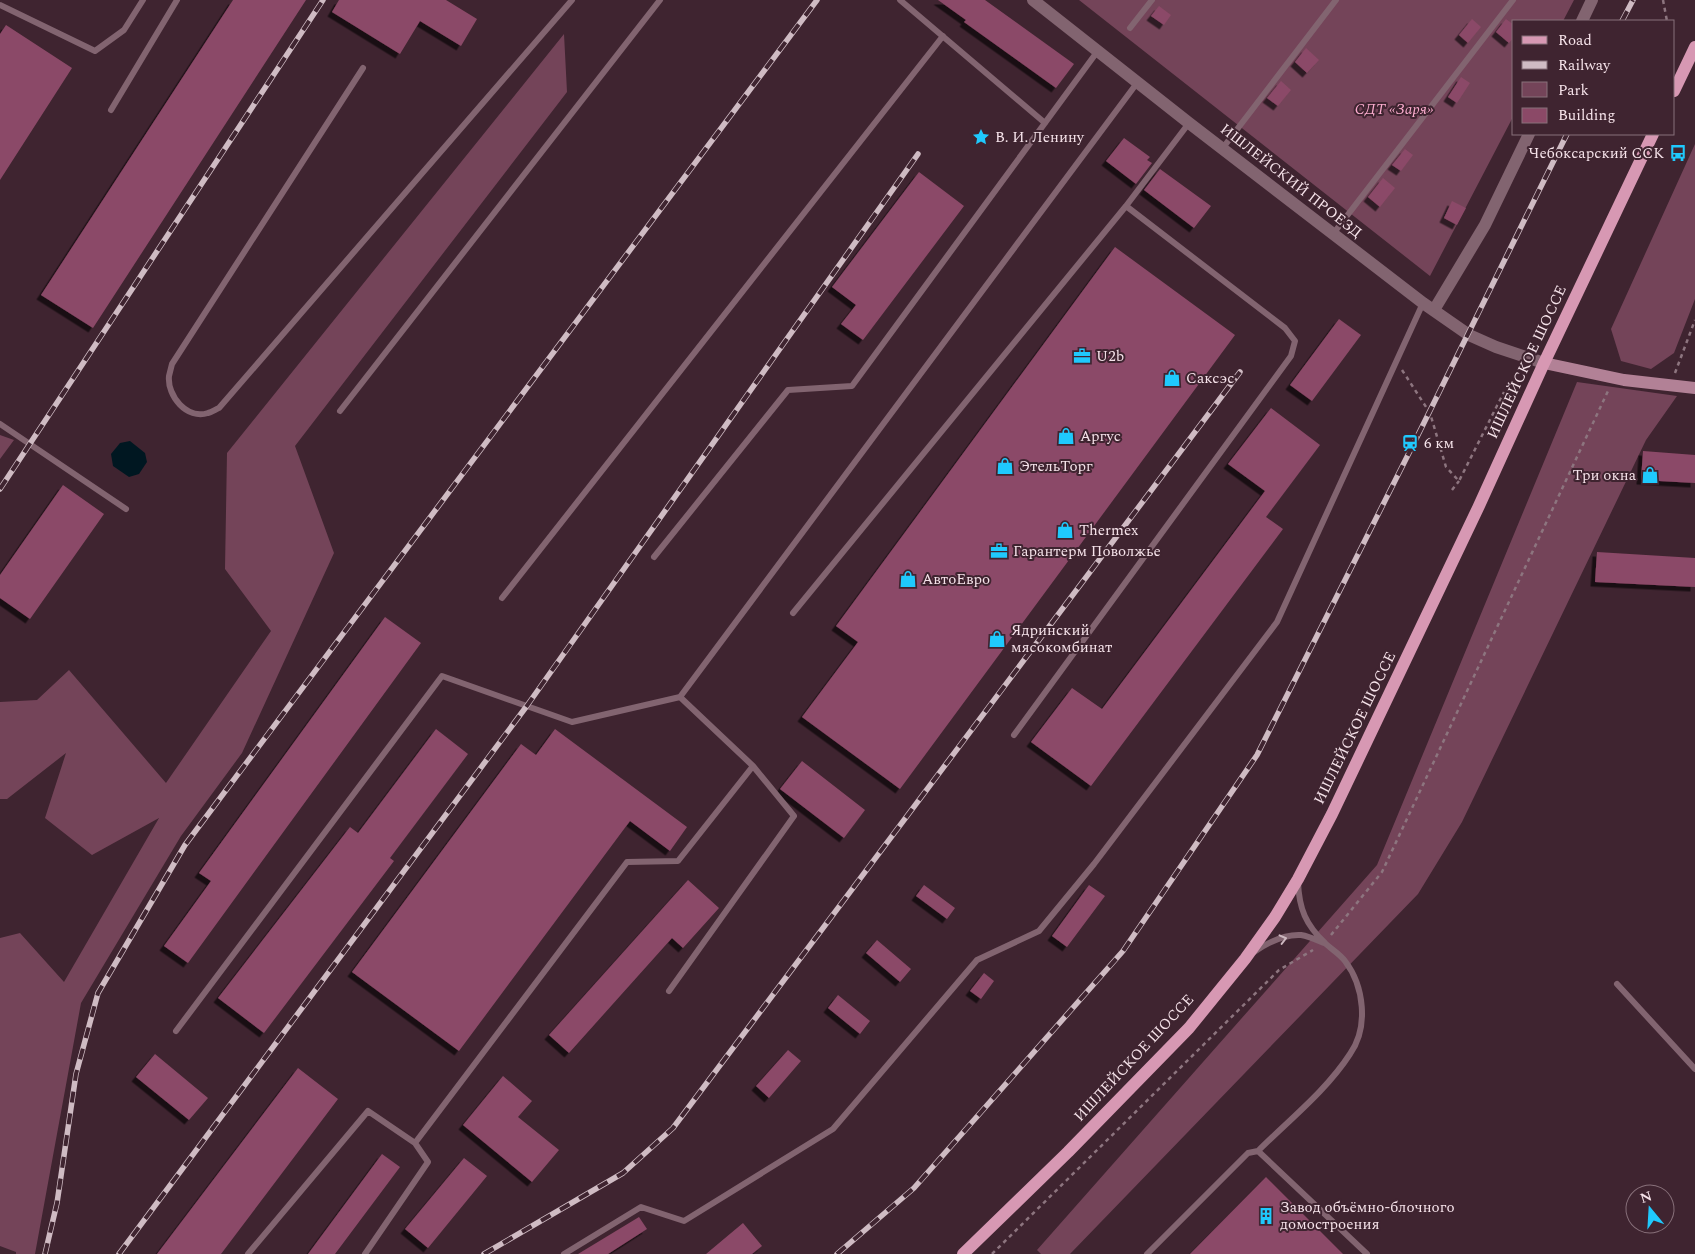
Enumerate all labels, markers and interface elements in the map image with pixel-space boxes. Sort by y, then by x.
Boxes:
legend [1512,20,1675,135]
text: Road [1558,29,1592,52]
text: Railway [1558,54,1611,77]
text: Park [1558,79,1589,102]
park label: СДТ «Заря» [1355,98,1434,121]
text: Building [1558,104,1615,127]
street label: ИШЛЕЙСКИЙ ПРОЕЗД [1215,118,1367,244]
place label: В. И. Ленину [995,126,1085,149]
place icon: В. И. Ленину [971,127,991,147]
place label: Чебоксарский ССК [1529,142,1664,165]
bus stop icon: Чебоксарский ССК [1668,143,1688,163]
street label: ИШЛЕЙСКОЕ ШОССЕ [1481,281,1573,443]
place label: U2b [1096,345,1124,368]
office icon: U2b [1072,346,1092,366]
place label: Саксэс [1186,367,1234,390]
shop icon: Саксэс [1162,368,1182,388]
place label: Аргус [1080,425,1121,448]
shop icon: Аргус [1056,426,1076,446]
place label: 6 км [1424,432,1454,455]
station icon: 6 км [1400,433,1420,453]
place label: ЭтельТорг [1019,455,1093,478]
shop icon: ЭтельТорг [995,456,1015,476]
place label: Три окна [1573,464,1637,487]
shop icon: Три окна [1640,465,1660,485]
place label: Thermex [1079,519,1139,542]
shop icon: Thermex [1055,520,1075,540]
place label: Гарантерм Поволжье [1013,540,1161,563]
office icon: Гарантерм Поволжье [989,541,1009,561]
place label: АвтоЕвро [922,568,990,591]
shop icon: АвтоЕвро [898,569,918,589]
place label: Ядринский мясокомбинат [1011,619,1112,659]
shop icon: Ядринский мясокомбинат [987,629,1007,649]
street label: ИШЛЕЙСКОЕ ШОССЕ [1308,648,1402,808]
one-way arrow [1278,934,1287,944]
street label: ИШЛЕЙСКОЕ ШОССЕ [1069,989,1199,1127]
north arrow [1625,1184,1675,1234]
text: N [1637,1185,1655,1209]
place label: Завод объёмно-блочного домостроения [1280,1196,1455,1236]
building icon: Завод объёмно-блочного домостроения [1256,1206,1276,1226]

